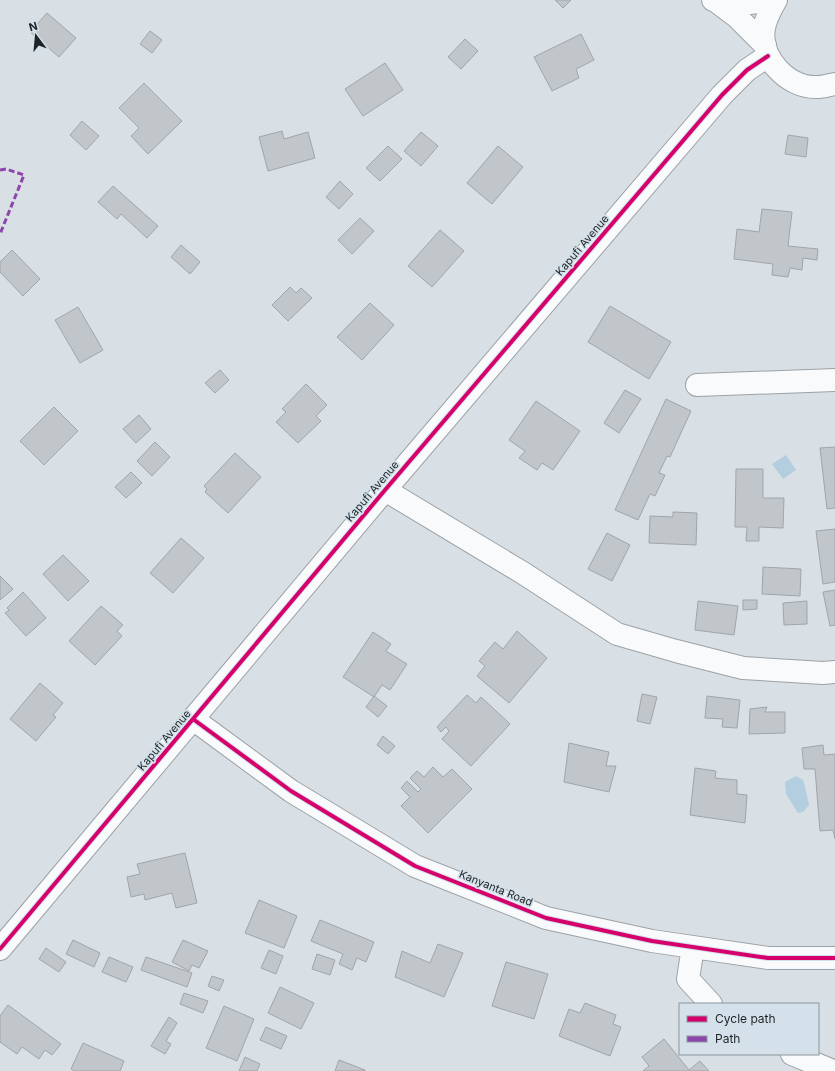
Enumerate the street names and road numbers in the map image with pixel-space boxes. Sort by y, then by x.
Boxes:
street label: Kapufi Avenue [552,212,612,278]
street label: Kapufi Avenue [342,458,402,524]
street label: Kapufi Avenue [134,707,194,773]
street label: Kanyanta Road [457,867,535,909]

